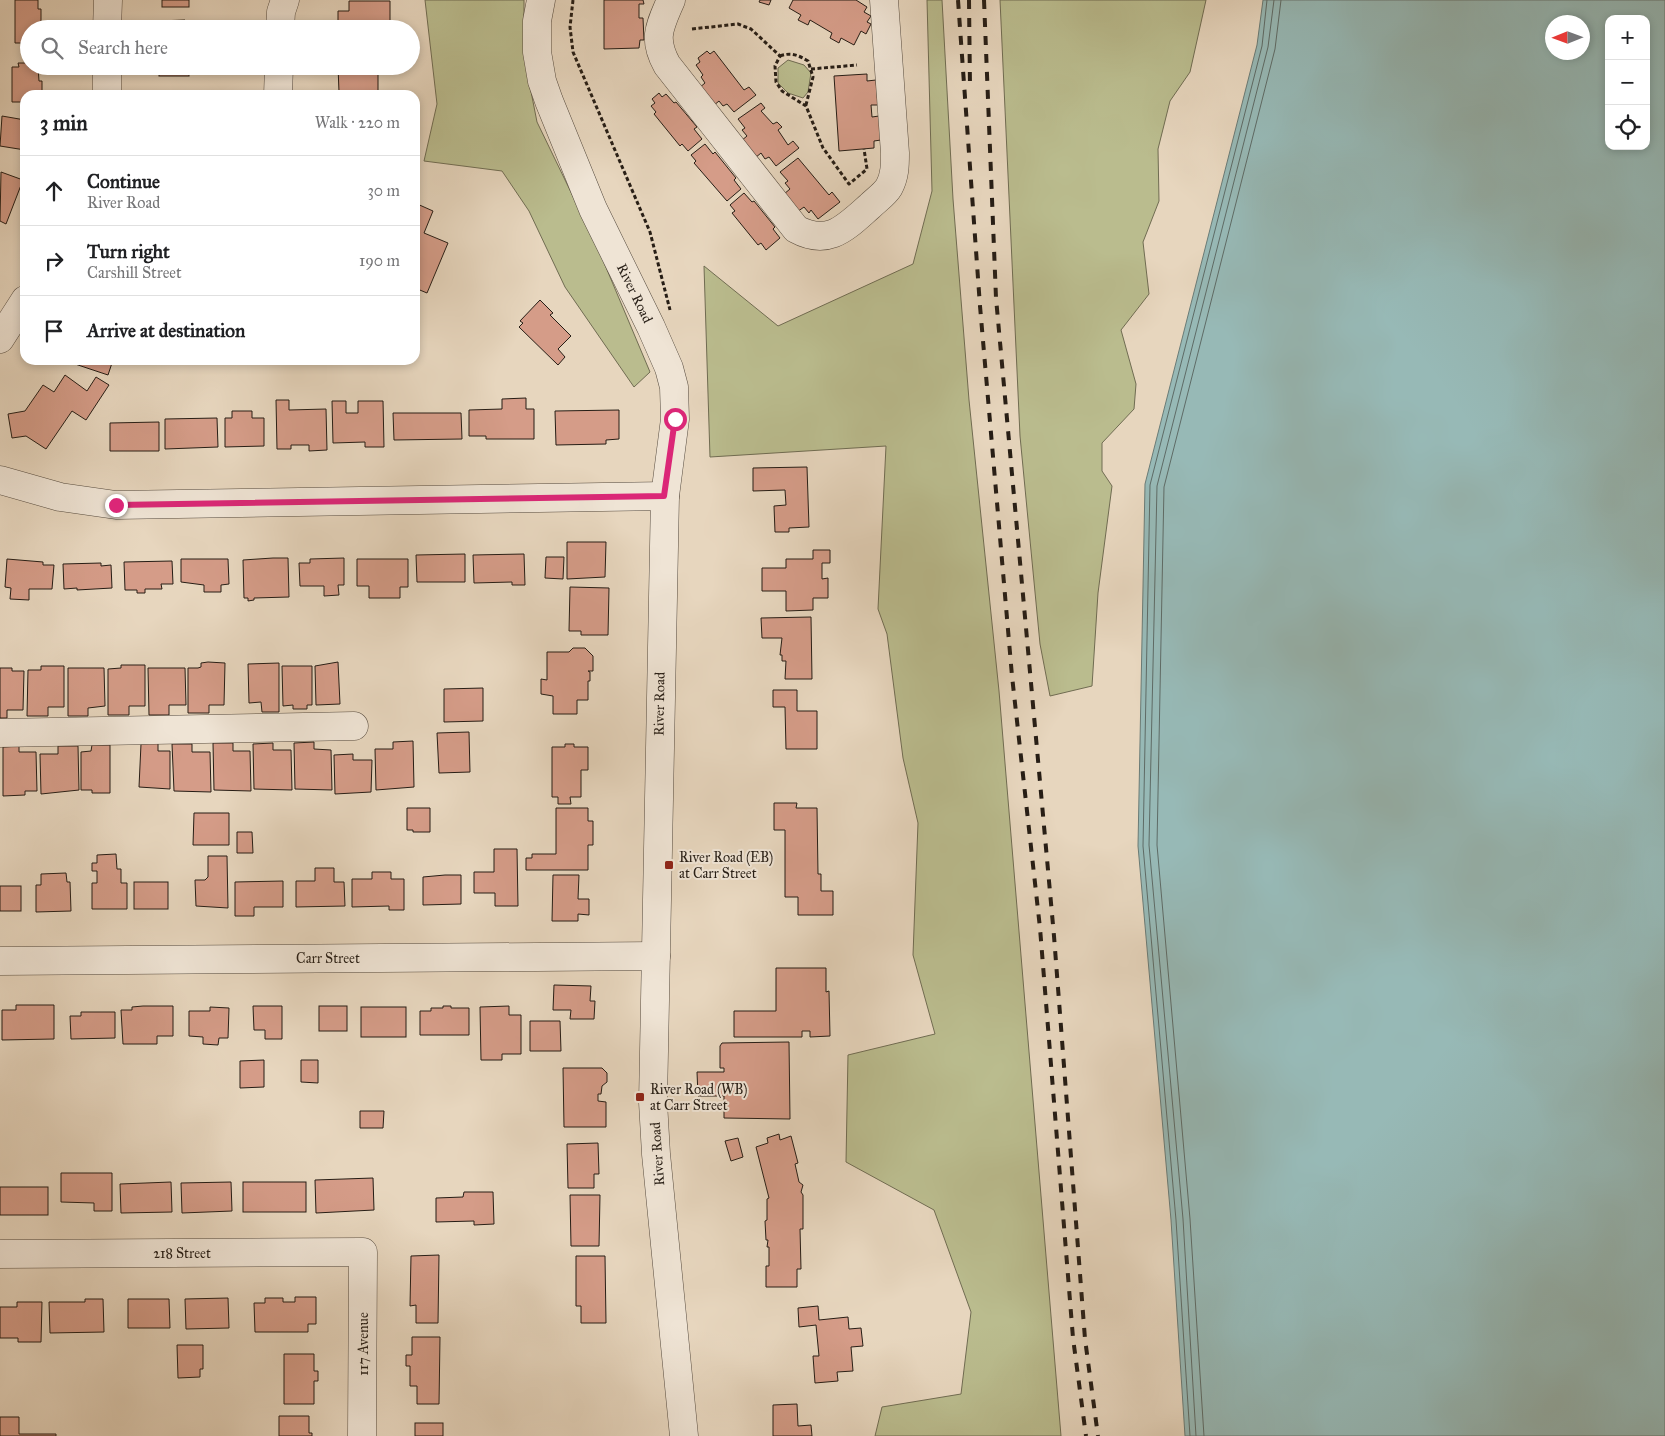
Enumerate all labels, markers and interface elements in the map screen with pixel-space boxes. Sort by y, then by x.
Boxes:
north arrow [1545,15,1590,60]
map controls [1605,15,1650,150]
button: + [1605,15,1650,60]
search box [20,20,420,75]
icon: search [38,34,66,62]
text: Search here [78,36,168,59]
button: − [1605,60,1650,105]
button: locate [1605,105,1650,150]
text: 3 min [40,110,88,136]
text: Walk · 220 m [315,113,400,132]
text: Continue [87,170,160,193]
icon: ahead [40,177,68,205]
text: 30 m [367,181,400,200]
text: River Road [87,193,160,212]
text: Turn right [87,240,170,263]
icon: right [40,247,68,275]
text: 190 m [359,251,400,270]
street label: River Road [613,261,656,326]
text: Carshill Street [87,263,182,282]
icon: arrive [40,317,68,345]
text: Arrive at destination [87,319,245,342]
route start [664,408,687,431]
route end [105,494,128,517]
street label: River Road [650,672,669,736]
place label: River Road (EB) at Carr Street [679,849,773,882]
marker: River Road (EB) at Carr Street [663,859,675,871]
street label: Carr Street [296,950,360,967]
place label: River Road (WB) at Carr Street [650,1081,748,1114]
marker: River Road (WB) at Carr Street [634,1091,646,1103]
street label: River Road [647,1121,668,1186]
street label: 218 Street [153,1245,211,1262]
street label: 117 Avenue [355,1312,372,1376]

